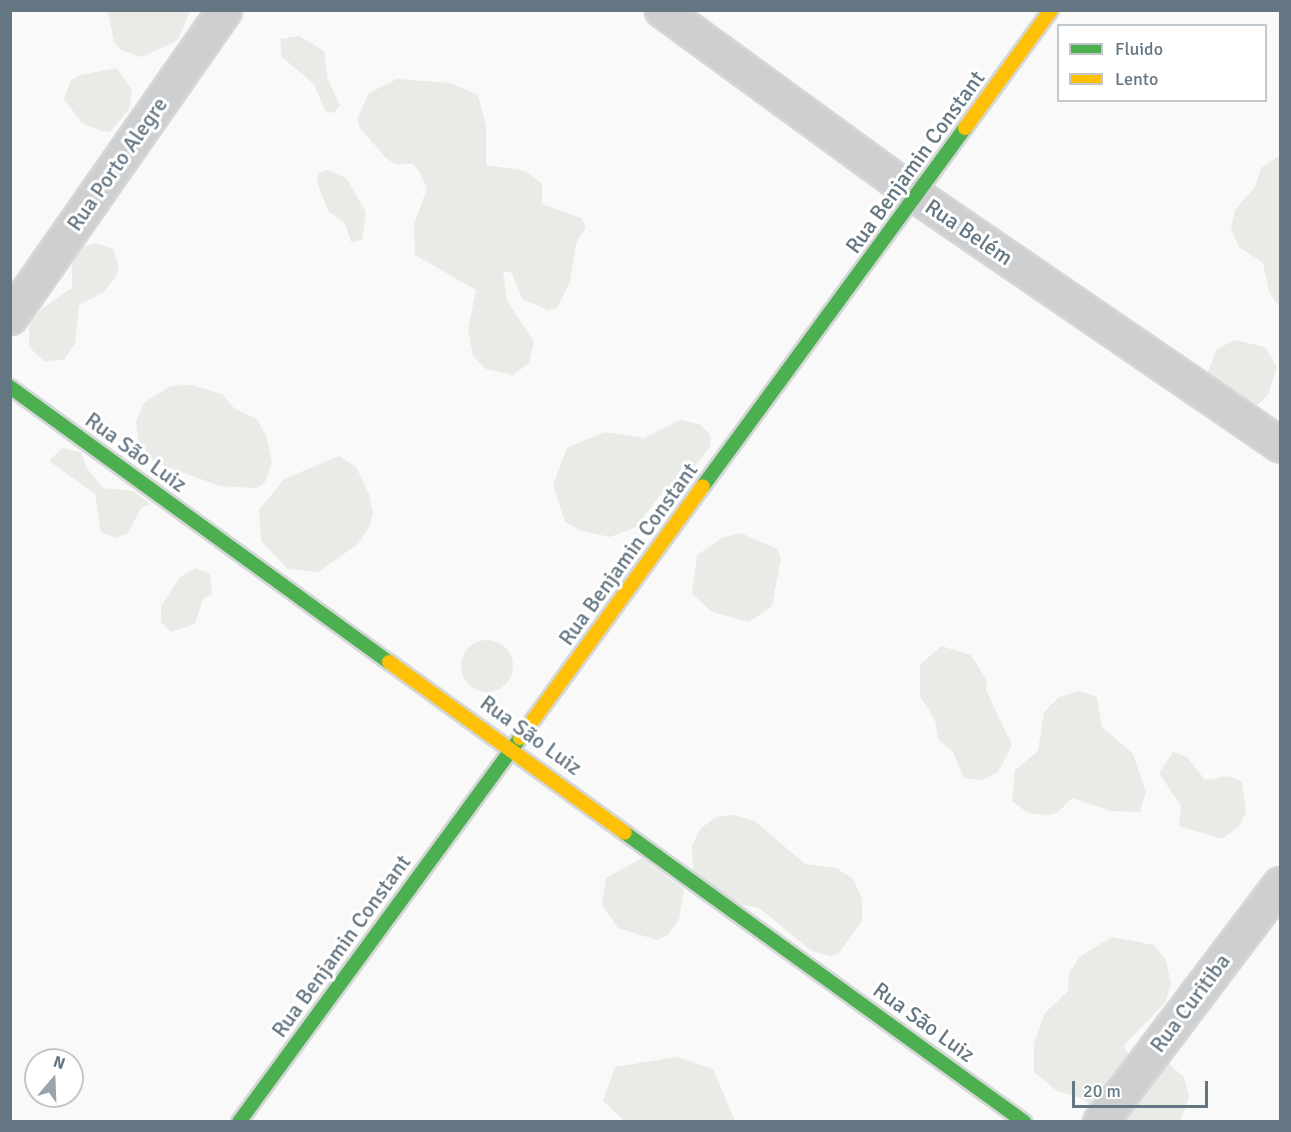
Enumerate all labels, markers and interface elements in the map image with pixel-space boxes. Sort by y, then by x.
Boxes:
legend [1057,24,1267,102]
text: Fluido [1115,38,1163,60]
street label: Rua Benjamin Constant [840,65,990,259]
text: Lento [1115,68,1158,90]
street label: Rua Porto Alegre [61,92,173,236]
street label: Rua Belém [920,193,1018,271]
street label: Rua São Luiz [80,406,192,498]
street label: Rua Benjamin Constant [553,457,703,651]
street label: Rua São Luiz [475,689,587,781]
street label: Rua Benjamin Constant [266,849,416,1043]
street label: Rua Curitiba [1144,948,1236,1058]
street label: Rua São Luiz [868,976,980,1068]
north arrow [24,1048,84,1108]
text: N [51,1052,68,1074]
scale bar [1075,1069,1212,1107]
text: 20 m [1083,1080,1121,1102]

